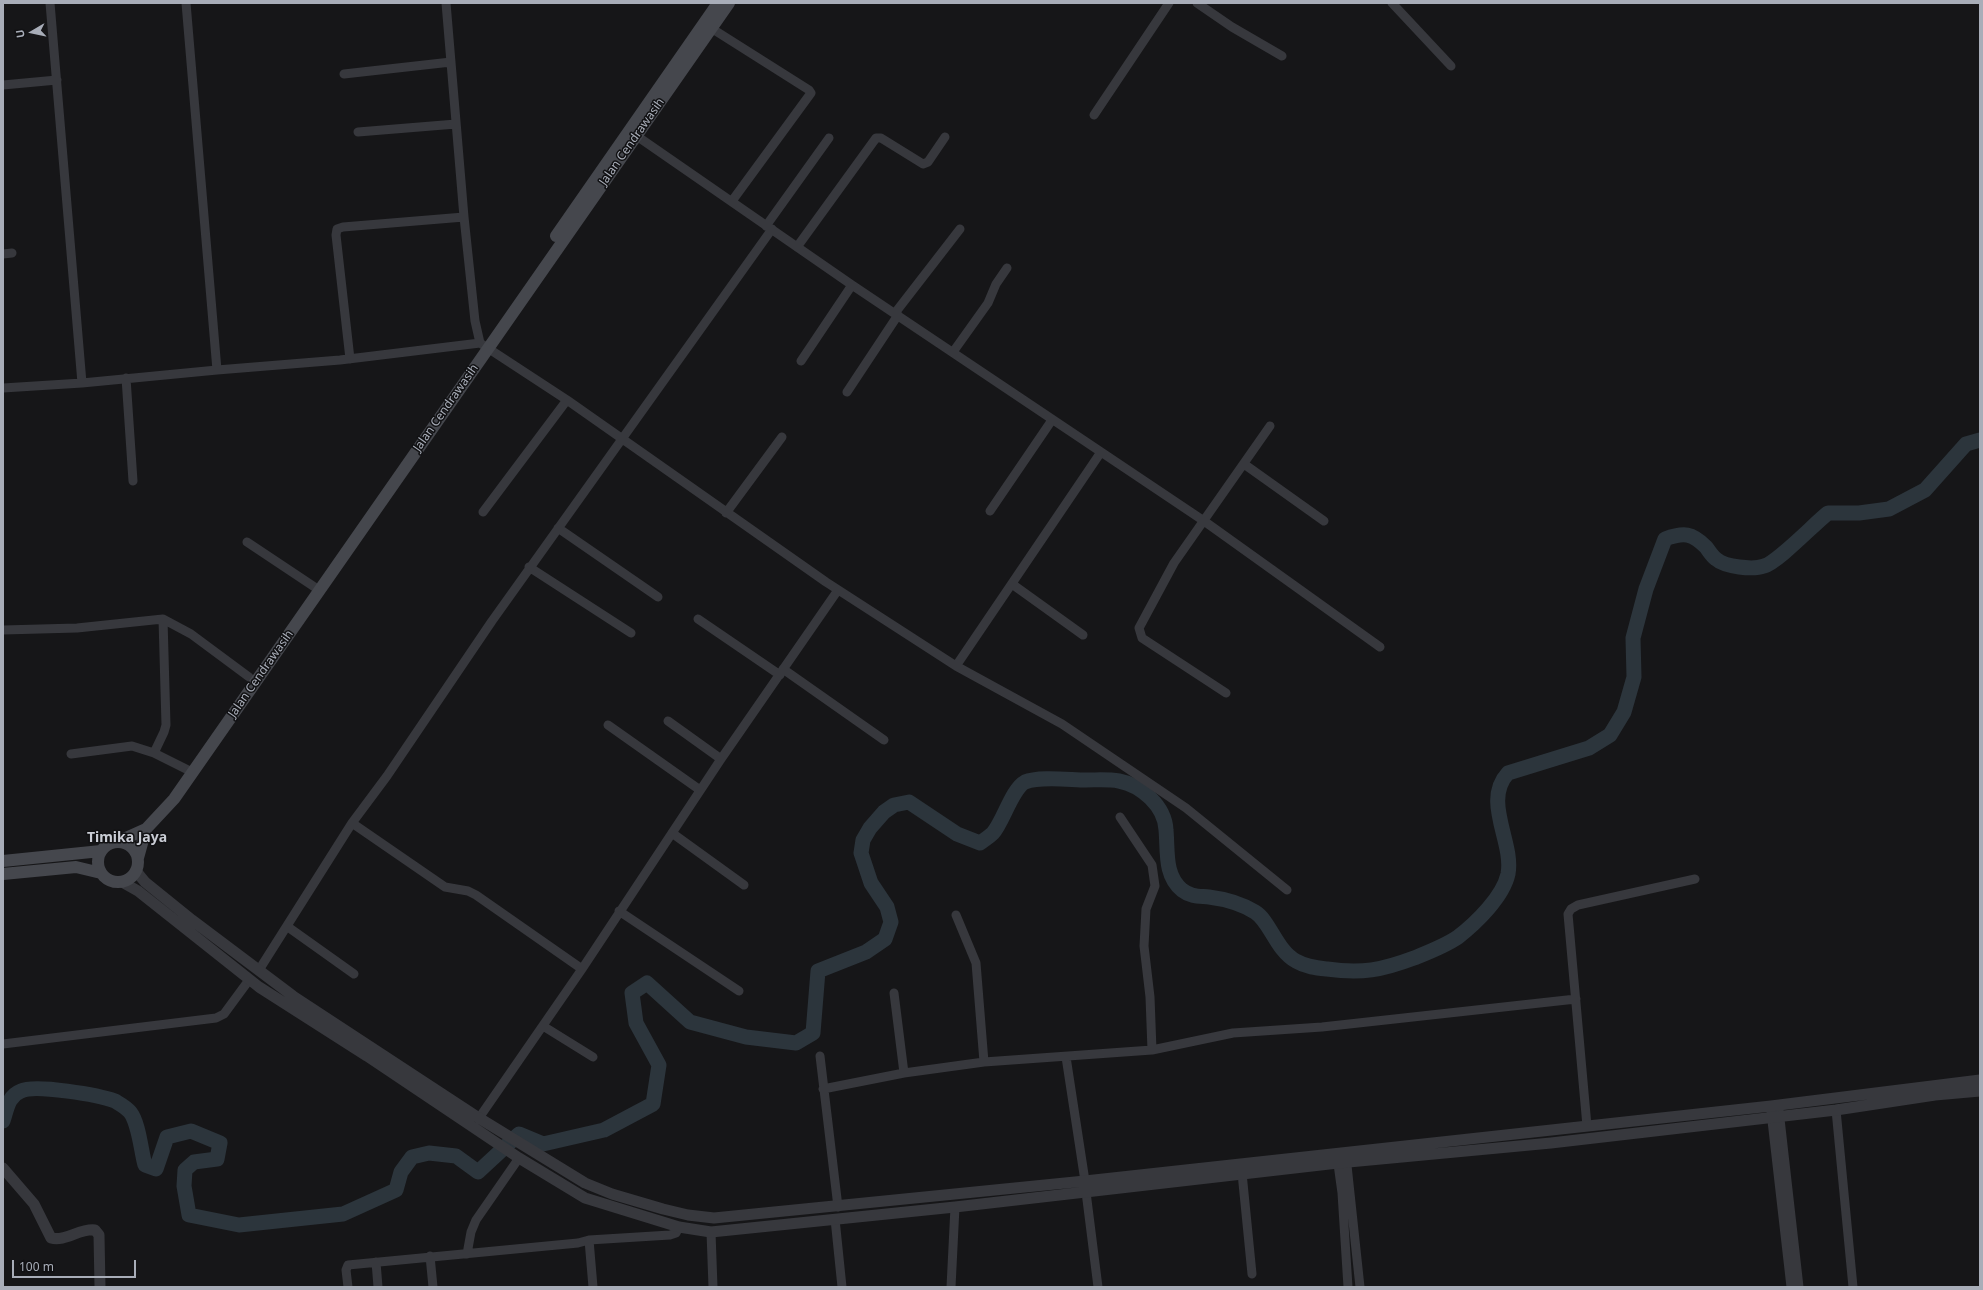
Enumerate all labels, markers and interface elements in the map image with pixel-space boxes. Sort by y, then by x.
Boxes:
north arrow [12,12,52,52]
text: U [12,29,28,39]
street label: Jalan Cendrawasih [596,96,668,188]
street label: Jalan Cendrawasih [410,362,482,454]
street label: Jalan Cendrawasih [225,628,297,720]
district label: Timika Jaya [87,830,167,846]
scale bar [14,1252,138,1278]
text: 100 m [19,1258,54,1275]

